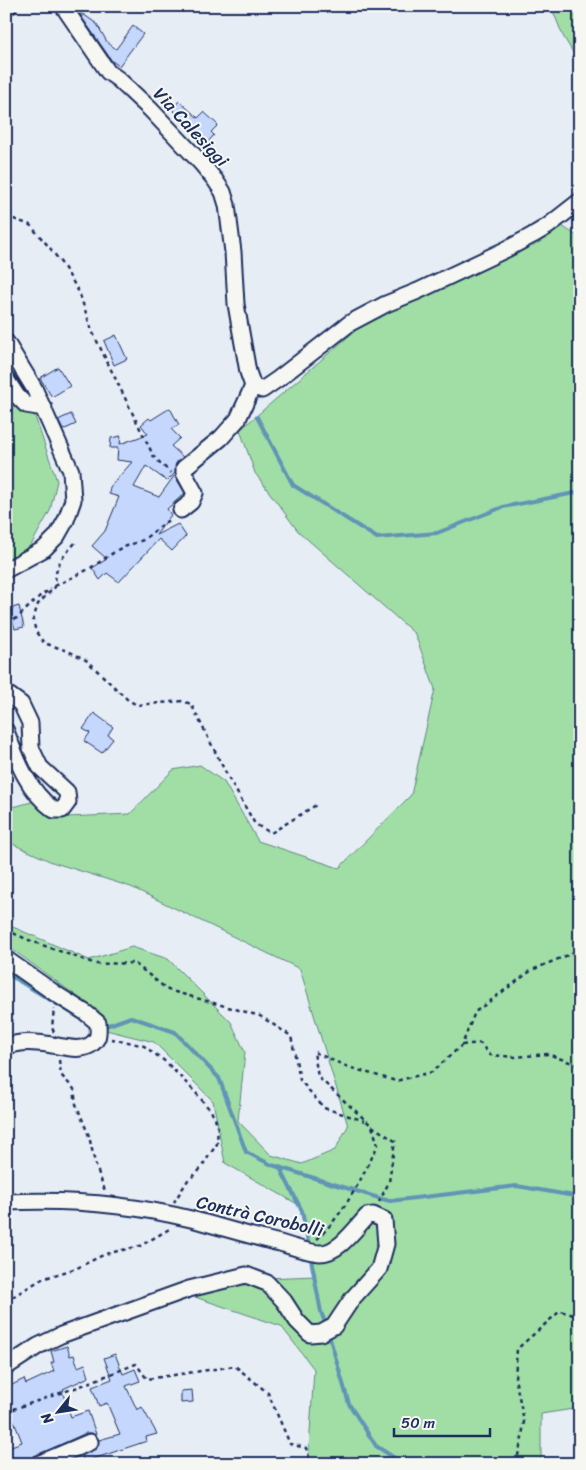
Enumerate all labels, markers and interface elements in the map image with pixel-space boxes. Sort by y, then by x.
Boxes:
street label: Via Calesiggi [145,79,238,175]
street label: Contrà Corobolli [193,1186,328,1246]
north arrow [32,1388,82,1438]
scale bar [394,1405,490,1437]
text: N [34,1408,61,1430]
text: 50 m [401,1410,436,1436]

